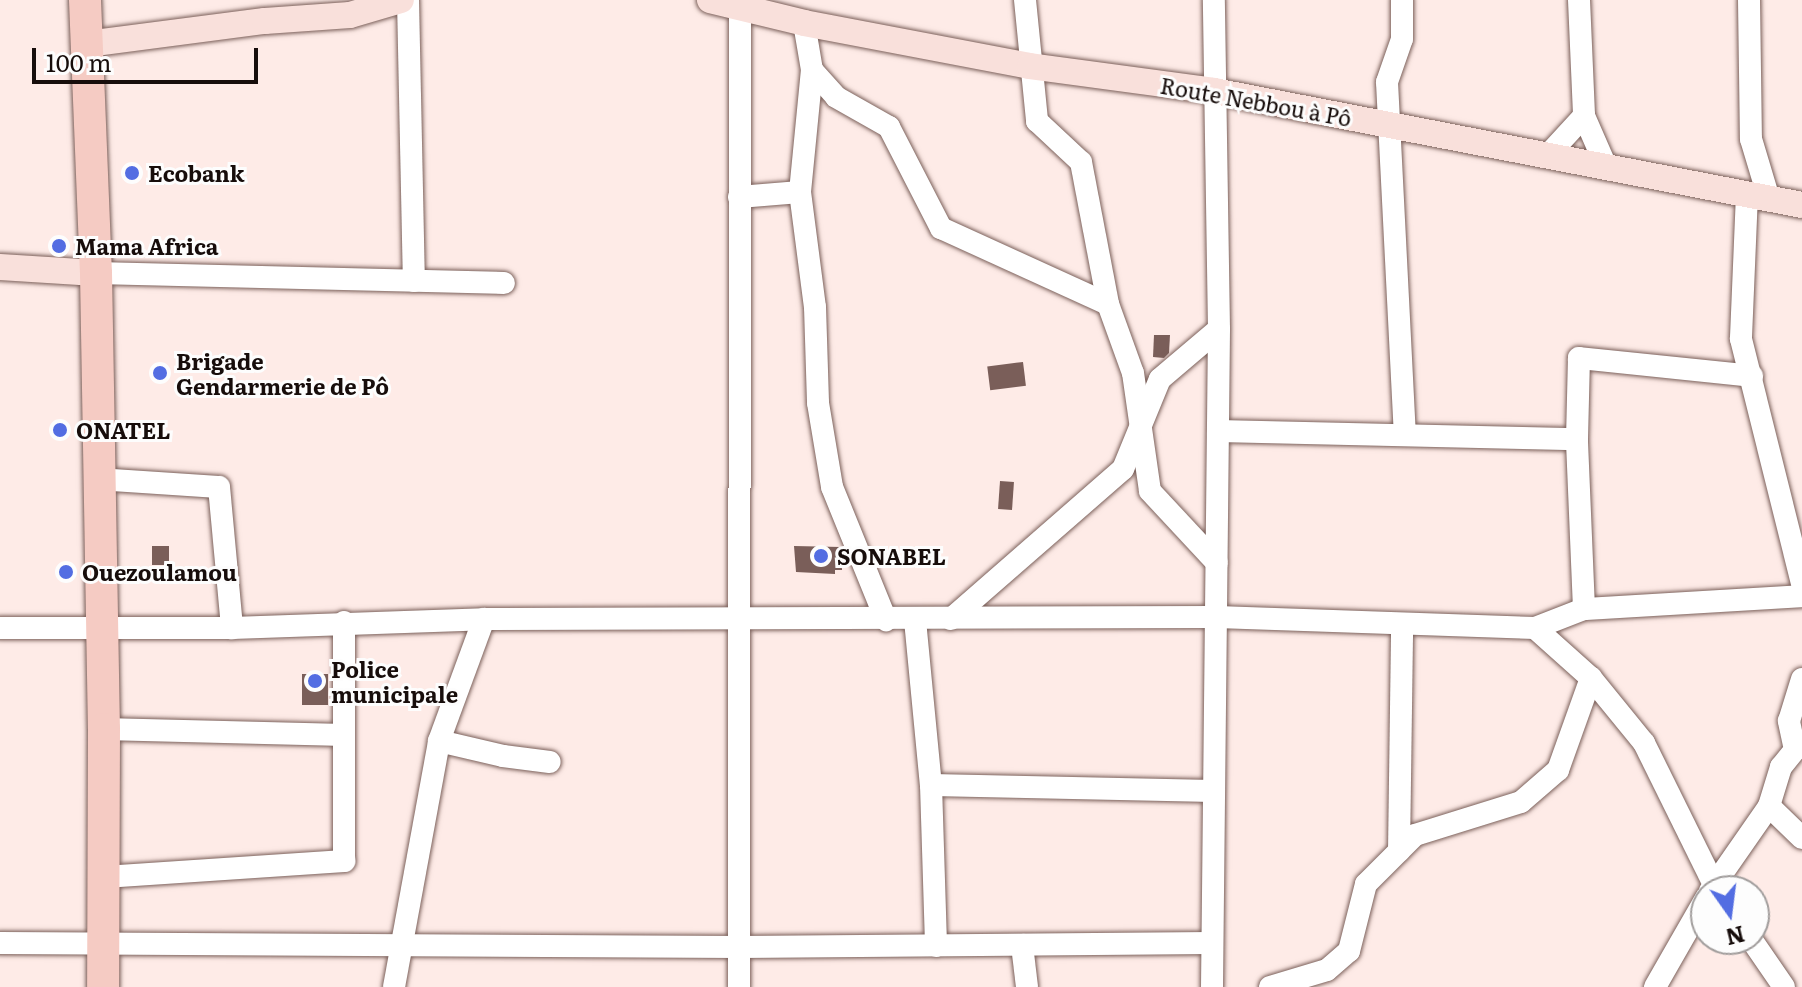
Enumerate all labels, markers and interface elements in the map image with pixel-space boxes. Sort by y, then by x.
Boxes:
scale bar [36,32,262,82]
text: 100 m [46,44,112,79]
street label: Route Nebbou à Pô [1158,71,1354,131]
place label: Ecobank [148,160,245,186]
marker: Ecobank [123,164,141,182]
place label: Mama Africa [75,233,219,259]
marker: Mama Africa [50,237,68,255]
place label: Brigade Gendarmerie de Pô [176,347,389,398]
marker: Brigade Gendarmerie de Pô [151,364,169,382]
place label: ONATEL [76,417,170,443]
marker: ONATEL [51,421,69,439]
place label: SONABEL [837,543,946,569]
marker: SONABEL [812,547,830,565]
place label: Ouezoulamou [82,559,237,585]
marker: Ouezoulamou [57,563,75,581]
place label: Police municipale [331,655,458,706]
marker: Police municipale [306,672,324,690]
north arrow [1690,875,1770,955]
text: N [1722,919,1748,955]

